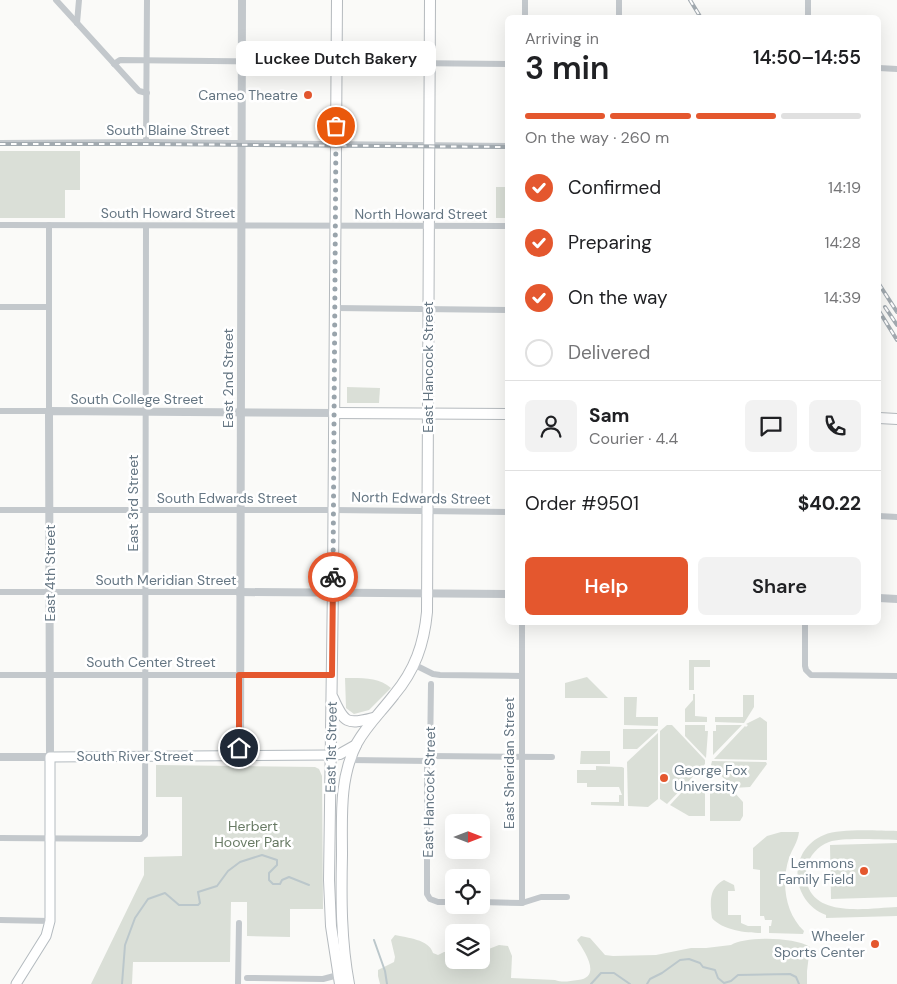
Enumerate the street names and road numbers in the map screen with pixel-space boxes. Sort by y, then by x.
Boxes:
street label: South Blaine Street [106,121,230,139]
street label: South Howard Street [101,204,235,222]
street label: North Howard Street [354,205,488,223]
street label: East Hancock Street [419,301,437,433]
street label: East 2nd Street [219,328,237,428]
street label: South College Street [70,390,204,408]
street label: East 3rd Street [124,455,142,551]
street label: North Edwards Street [351,488,491,508]
street label: South Edwards Street [157,489,297,507]
street label: East 4th Street [41,525,59,621]
street label: South Meridian Street [95,571,237,589]
street label: South Center Street [86,653,216,671]
street label: East Sheridan Street [500,697,518,829]
street label: East 1st Street [321,701,341,793]
street label: East Hancock Street [419,726,439,858]
street label: South River Street [77,747,193,765]

